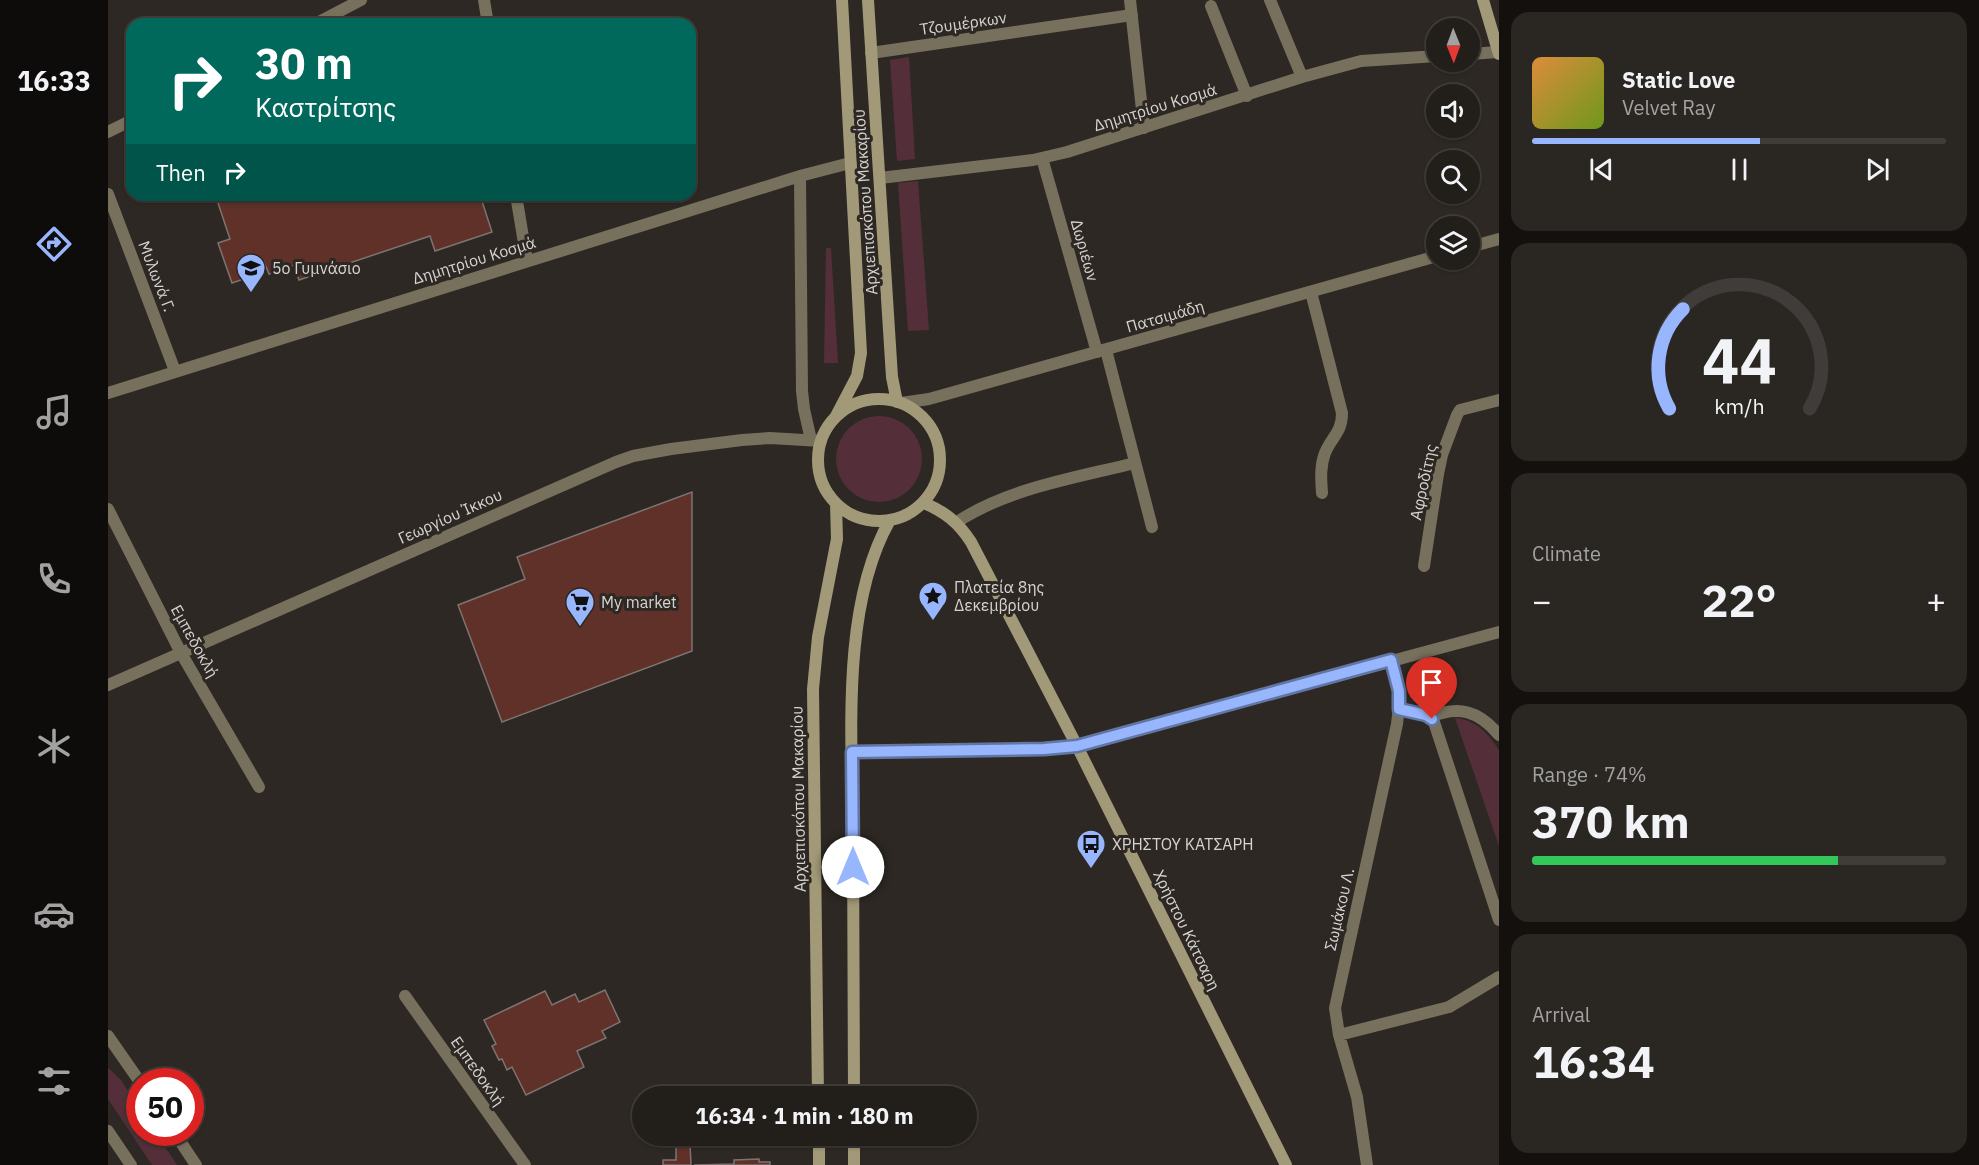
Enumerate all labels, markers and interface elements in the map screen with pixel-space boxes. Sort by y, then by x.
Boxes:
street label: Τζουμέρκων [918,7,1008,39]
north arrow [1426,18,1480,72]
map controls [1426,18,1480,270]
text: 30 m [255,36,353,91]
icon: right [156,42,234,120]
text: 16:33 [17,63,91,98]
text: Static Love [1622,65,1735,94]
street label: Δημητρίου Κοσμά [1091,79,1219,135]
button: sound [1426,84,1480,138]
text: Καστρίτσης [255,89,396,124]
text: Velvet Ray [1622,94,1715,121]
street label: Αρχιεπισκόπου Μακαρίου [849,108,881,296]
button: search [1426,150,1480,204]
icon: previous [1585,153,1618,186]
icon: pause [1723,153,1756,186]
icon: next [1861,153,1894,186]
icon: right [218,156,251,189]
text: Then [156,158,206,187]
button: layers [1426,216,1480,270]
street label: Δωριέων [1067,217,1103,283]
icon: directions [33,223,75,265]
street label: Δημητρίου Κοσμά [410,232,538,288]
street label: Μυλωνά Γ. [134,238,180,314]
school or university icon: 5ο Γυμνάσιο [235,252,267,294]
place label: 5ο Γυμνάσιο [272,258,361,278]
street label: Πατσιμάδη [1124,295,1206,337]
text: 44 [1702,319,1776,400]
icon: music [33,391,75,433]
text: km/h [1714,392,1764,420]
street label: Αφροδίτης [1405,442,1441,522]
street label: Γεωργίου Ίκκου [395,484,505,548]
text: Climate [1532,540,1601,567]
icon: phone [33,558,75,600]
text: 22° [1701,571,1777,629]
place label: Πλατεία 8ης Δεκεμβρίου [954,577,1045,615]
text: − [1532,579,1552,622]
text: + [1926,579,1946,622]
place icon: Πλατεία 8ης Δεκεμβρίου [917,580,949,622]
supermarket icon: My market [564,586,596,628]
place label: My market [601,592,677,612]
street label: Εμπεδοκλή [167,601,223,681]
pin [1406,657,1457,719]
icon: arrive [1415,666,1448,699]
street label: Αρχιεπισκόπου Μακαρίου [786,706,810,892]
icon: climate [33,725,75,767]
text: Range · 74% [1532,761,1647,788]
text: 370 km [1532,792,1690,850]
bus stop icon: ΧΡΗΣΤΟΥ ΚΑΤΣΑΡΗ [1075,828,1107,870]
place label: ΧΡΗΣΤΟΥ ΚΑΤΣΑΡΗ [1112,834,1254,854]
position arrow [821,835,885,899]
street label: Χρήστου Κάτσαρη [1149,866,1225,994]
street label: Σωμάκου Λ. [1320,866,1358,952]
icon: car [33,893,75,935]
text: Arrival [1532,1001,1590,1028]
street label: Εμπεδοκλή [447,1032,509,1110]
text: 16:34 [1532,1032,1655,1090]
icon: filters [33,1060,75,1102]
speed limit sign: 50 [126,1068,204,1146]
text: 16:34 · 1 min · 180 m [695,1101,914,1130]

